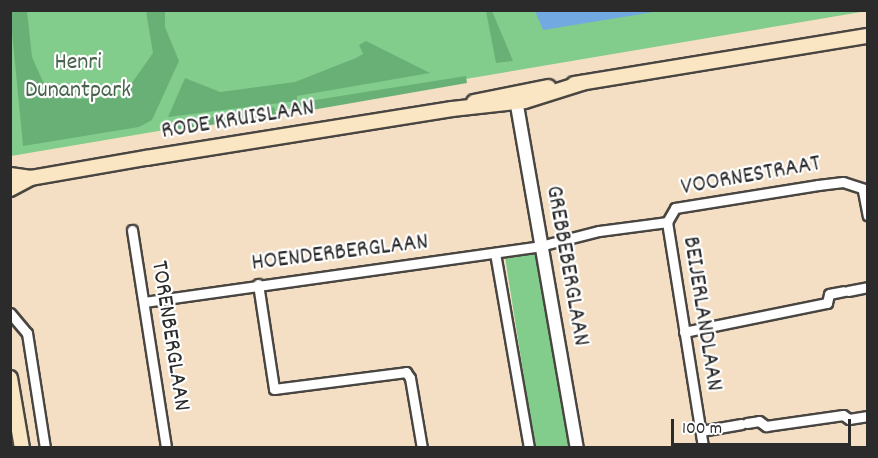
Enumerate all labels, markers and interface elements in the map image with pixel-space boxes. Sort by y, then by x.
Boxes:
park label: Henri Dunantpark [25,50,131,106]
street label: RODE KRUISLAAN [159,95,317,147]
street label: VOORNESTRAAT [679,151,823,203]
street label: GREBBEBERGLAAN [538,184,594,348]
street label: HOENDERBERGLAAN [250,229,430,279]
street label: BEIJERLANDLAAN [675,235,727,393]
street label: TORENBERGLAAN [143,259,195,413]
scale bar [674,407,854,445]
text: 100 m [682,417,722,442]

